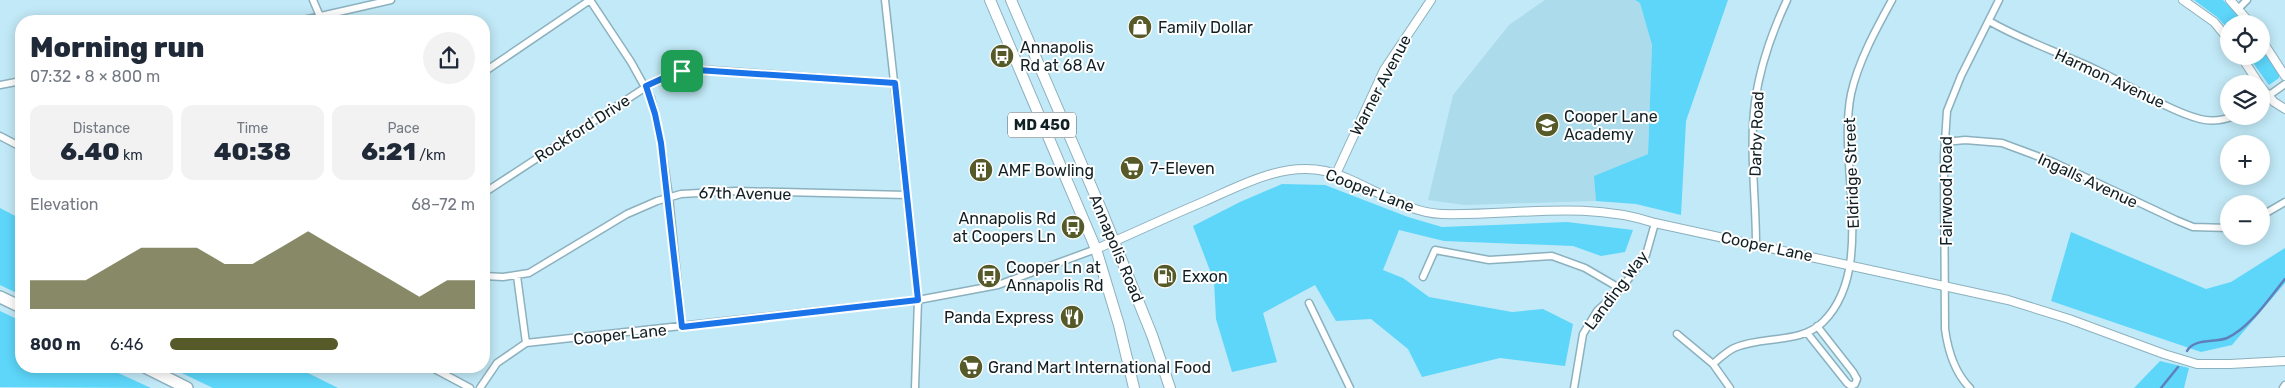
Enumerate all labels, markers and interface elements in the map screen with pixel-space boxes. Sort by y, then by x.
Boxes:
shop icon: Family Dollar [1127,14,1153,40]
map controls [2220,15,2270,245]
button: locate [2220,15,2270,65]
place label: Family Dollar [1158,18,1253,37]
text: Morning run [30,31,204,64]
button: share [423,32,475,84]
street label: Warner Avenue [1346,32,1415,139]
place label: Annapolis Rd at 68 Av [1020,38,1105,75]
bus stop icon: Annapolis Rd at 68 Av [989,43,1015,69]
street label: Harmon Avenue [2052,45,2168,112]
pin [661,50,703,92]
icon: arrive [668,57,696,85]
text: 07:32 · 8 × 800 m [30,67,160,86]
button: layers [2220,75,2270,125]
street label: Rockford Drive [531,91,633,166]
street label: Darby Road [1746,91,1767,177]
place label: Cooper Lane Academy [1564,107,1658,144]
road number: MD 450 [1008,112,1076,138]
school or university icon: Cooper Lane Academy [1534,112,1560,138]
street label: Eldridge Street [1840,117,1863,229]
text: Distance [73,120,130,137]
text: Time [237,120,268,137]
text: Pace [387,120,420,137]
button: + [2220,135,2270,185]
street label: Fairwood Road [1937,136,1956,246]
text: 6.40 [60,137,120,166]
text: 40:38 [214,137,291,166]
text: 6:21 [361,137,416,166]
text: km [120,147,143,164]
text: /km [416,147,446,164]
street label: Ingalls Avenue [2035,149,2141,212]
supermarket icon: 7-Eleven [1119,155,1145,181]
building icon: AMF Bowling [968,157,994,183]
place label: 7-Eleven [1150,159,1215,178]
place label: AMF Bowling [998,161,1094,180]
street label: Cooper Lane [1323,165,1417,216]
street label: 67th Avenue [698,183,792,204]
street label: Annapolis Road [1085,191,1148,305]
text: Elevation [30,195,99,214]
text: 68–72 m [411,195,475,214]
button: − [2220,195,2270,245]
place label: Annapolis Rd at Coopers Ln [953,209,1056,246]
bus stop icon: Annapolis Rd at Coopers Ln [1060,214,1086,240]
street label: Cooper Lane [1719,227,1815,266]
street label: Landing Way [1581,247,1652,333]
place label: Cooper Ln at Annapolis Rd [1006,258,1103,295]
bus stop icon: Cooper Ln at Annapolis Rd [976,263,1002,289]
fuel station icon: Exxon [1152,263,1178,289]
place label: Exxon [1182,267,1228,286]
restaurant icon: Panda Express [1059,304,1085,330]
place label: Panda Express [944,308,1054,327]
street label: Cooper Lane [572,320,668,349]
text: 800 m [30,335,81,354]
text: 6:46 [110,335,143,354]
supermarket icon: Grand Mart International Food [958,354,984,380]
place label: Grand Mart International Food [988,358,1211,377]

